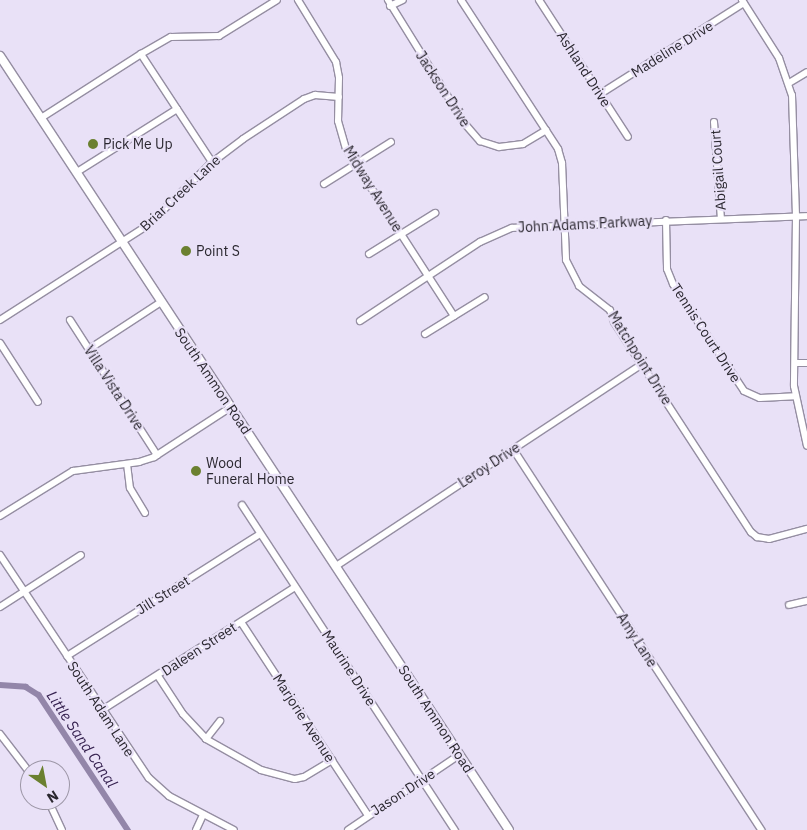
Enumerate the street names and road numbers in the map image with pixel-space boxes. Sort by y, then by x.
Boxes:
street label: Madeline Drive [628,17,716,81]
street label: Ashland Drive [553,28,615,110]
street label: Jackson Drive [412,48,474,130]
street label: Abigail Court [707,129,729,211]
street label: Midway Avenue [340,143,406,235]
street label: Briar Creek Lane [136,152,224,234]
street label: John Adams Parkway [517,212,653,236]
street label: Tennis Court Drive [668,280,744,386]
street label: Matchpoint Drive [605,308,675,408]
street label: South Ammon Road [171,325,255,437]
street label: Villa Vista Drive [80,343,148,433]
street label: Leroy Drive [455,439,523,491]
street label: Jill Street [133,572,193,618]
street label: Amy Lane [613,610,661,670]
street label: Daleen Street [158,619,240,679]
street label: Maurine Drive [318,627,380,709]
street label: South Adam Lane [64,658,138,760]
street label: South Ammon Road [395,662,477,776]
street label: Marjorie Avenue [269,671,339,765]
street label: Jason Drive [368,765,438,819]

